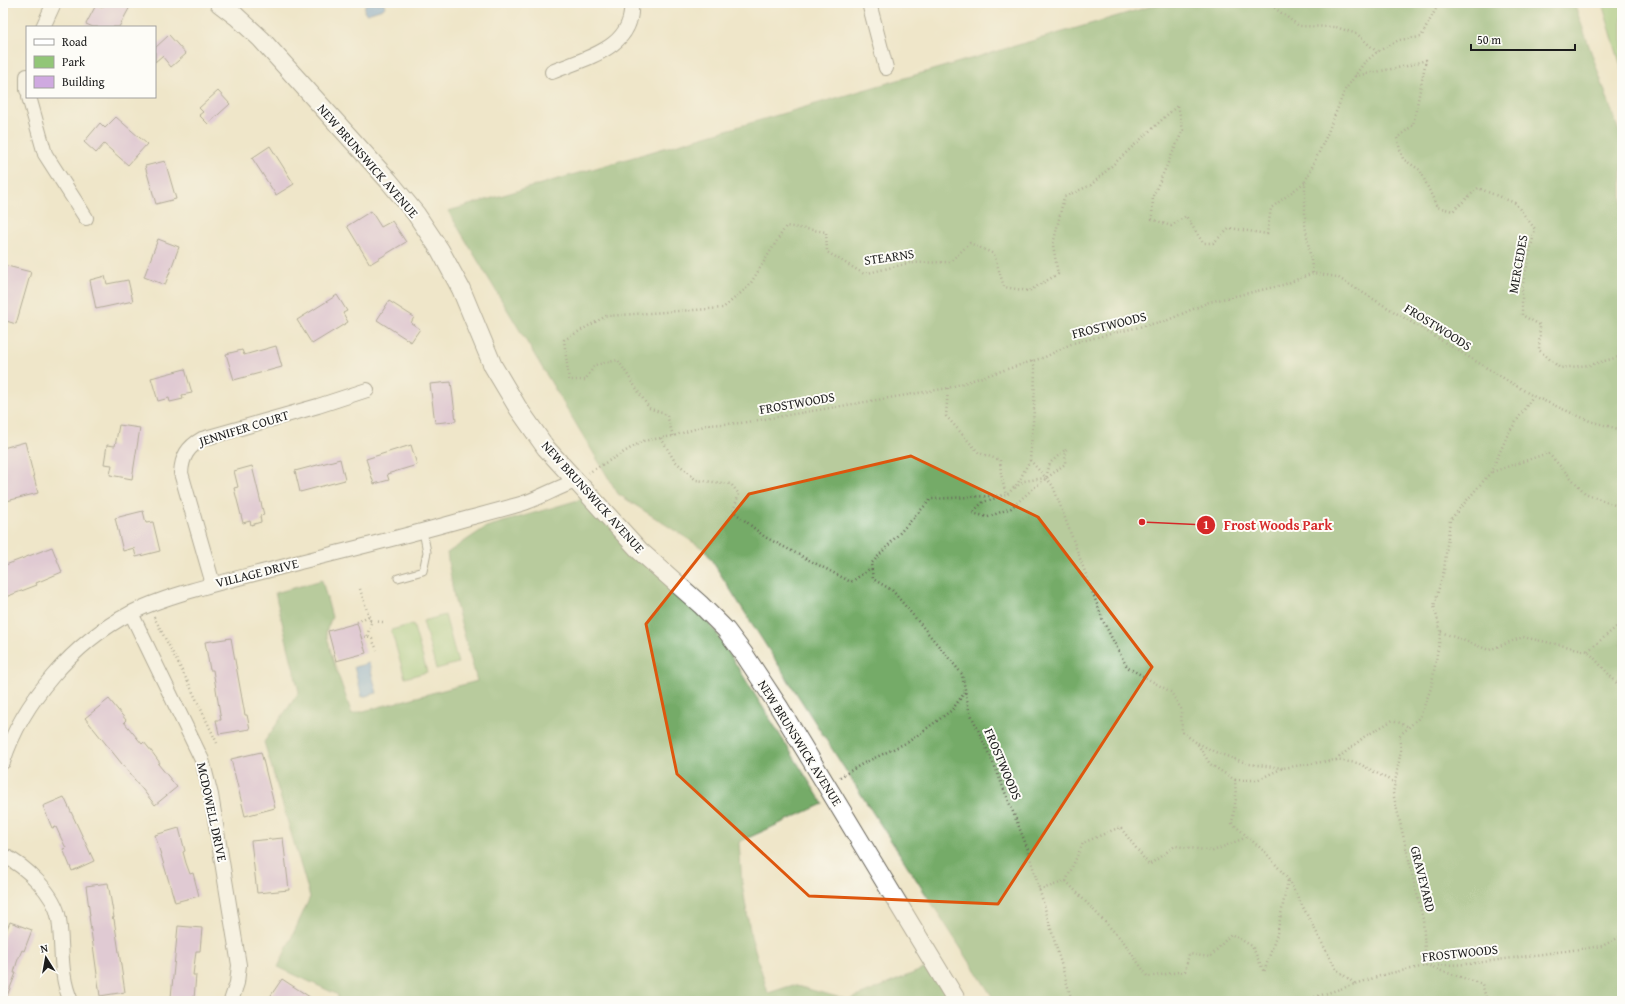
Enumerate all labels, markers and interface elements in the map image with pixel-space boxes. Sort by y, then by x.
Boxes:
legend [26,26,156,98]
scale bar [1471,26,1575,52]
text: 50 m [1477,31,1501,48]
text: Road [62,33,88,50]
text: Park [62,53,86,70]
text: Building [62,73,105,90]
street label: NEW BRUNSWICK AVENUE [313,100,423,222]
street label: MERCEDES [1504,233,1532,295]
street label: STEARNS [863,244,915,270]
street label: FROSTWOODS [1401,299,1475,355]
street label: FROSTWOODS [1070,307,1148,343]
street label: FROSTWOODS [758,387,836,419]
street label: JENNIFER COURT [195,405,292,451]
street label: NEW BRUNSWICK AVENUE [537,437,649,558]
callout: Frost Woods Park [1196,512,1340,538]
text: Frost Woods Park [1224,515,1333,535]
text: 1 [1203,516,1209,533]
street label: VILLAGE DRIVE [214,553,301,592]
street label: NEW BRUNSWICK AVENUE [753,676,847,810]
street label: FROSTWOODS [979,725,1027,803]
street label: MCDOWELL DRIVE [192,761,232,864]
street label: GRAVEYARD [1406,844,1440,914]
north arrow [26,938,66,978]
text: N [39,940,50,957]
street label: FROSTWOODS [1421,940,1499,966]

